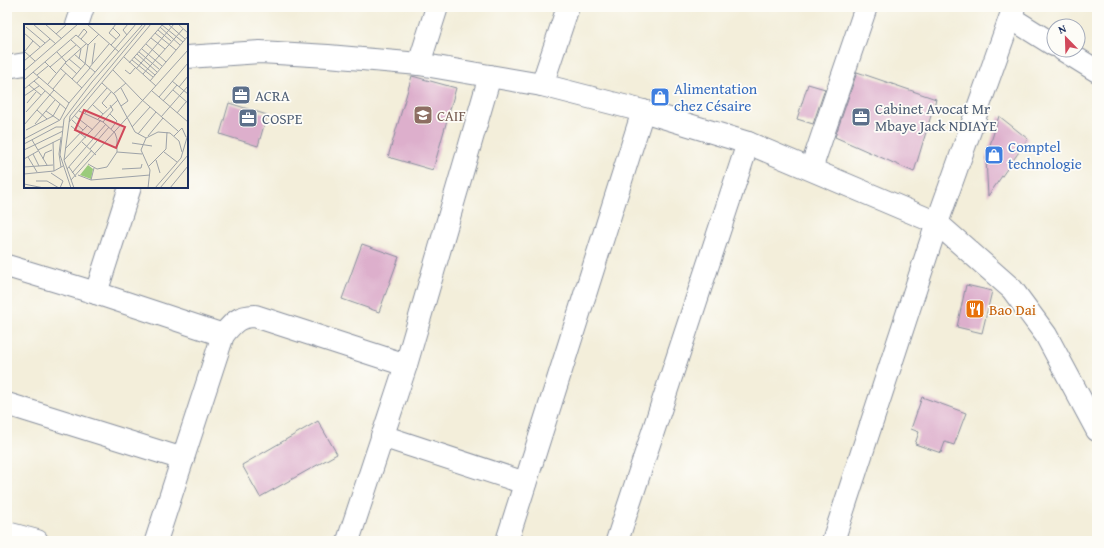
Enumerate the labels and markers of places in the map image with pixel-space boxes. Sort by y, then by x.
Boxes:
place label: Alimentation chez Césaire [674,78,758,116]
office icon: ACRA [230,84,252,106]
place label: ACRA [255,85,290,106]
shop icon: Alimentation chez Césaire [649,86,671,108]
place label: Cabinet Avocat Mr Mbaye Jack NDIAYE [875,98,997,136]
school or university icon: CAIF [412,104,434,126]
place label: CAIF [437,105,466,126]
office icon: Cabinet Avocat Mr Mbaye Jack NDIAYE [850,106,872,128]
office icon: COSPE [237,107,259,129]
place label: COSPE [262,108,303,129]
place label: Comptel technologie [1008,136,1082,174]
shop icon: Comptel technologie [983,144,1005,166]
restaurant icon: Bao Dai [964,298,986,320]
place label: Bao Dai [989,299,1036,320]

